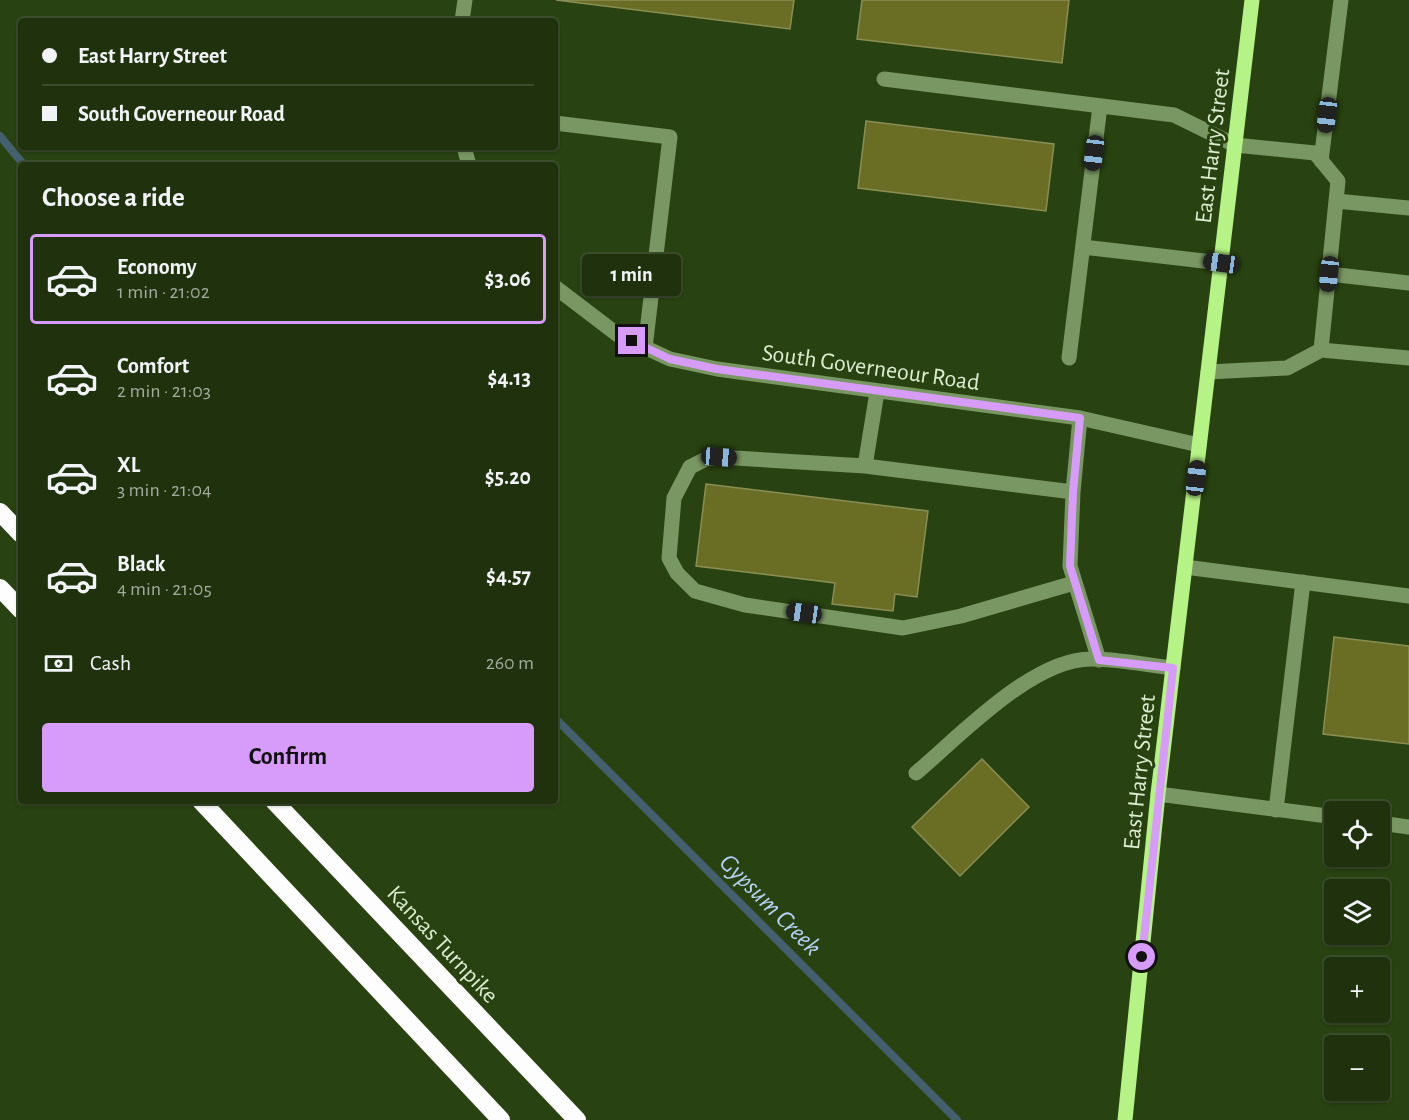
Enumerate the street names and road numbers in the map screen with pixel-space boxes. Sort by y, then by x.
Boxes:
street label: East Harry Street [1192,67,1234,225]
street label: South Governeour Road [760,341,981,395]
street label: East Harry Street [1120,693,1160,851]
street label: Kansas Turnpike [382,881,502,1008]

